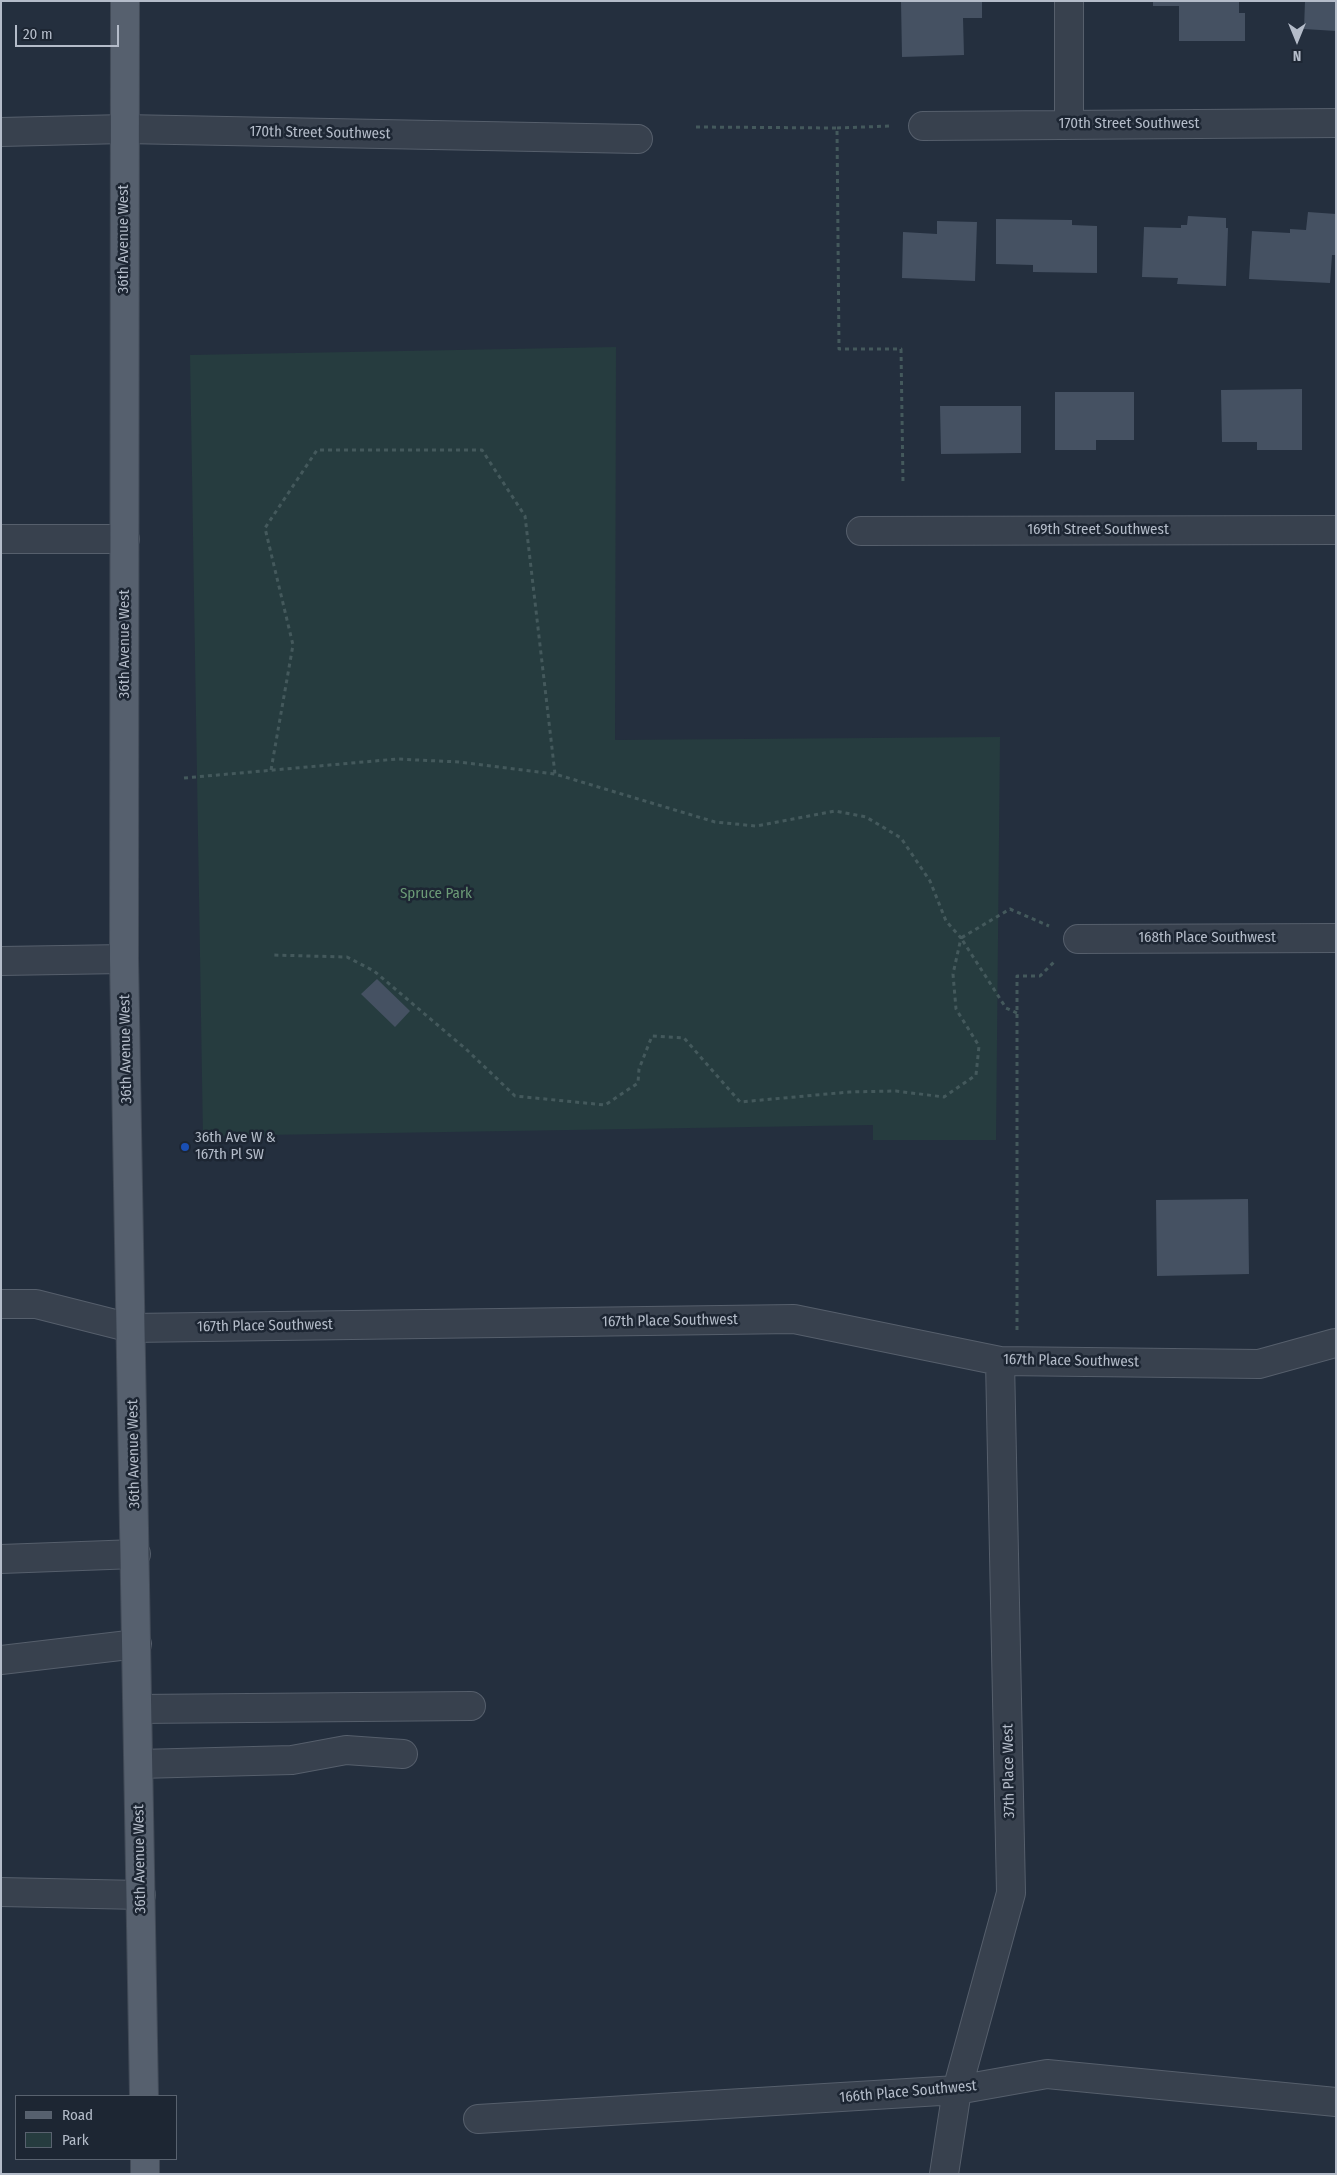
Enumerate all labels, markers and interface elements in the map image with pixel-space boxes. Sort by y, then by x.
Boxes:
scale bar [18,15,121,47]
north arrow [1272,15,1322,65]
text: 20 m [23,25,53,43]
text: N [1293,47,1301,64]
street label: 170th Street Southwest [1059,115,1199,133]
street label: 170th Street Southwest [249,123,391,143]
street label: 36th Avenue West [115,185,133,293]
street label: 169th Street Southwest [1027,521,1169,539]
street label: 36th Avenue West [116,590,134,698]
park label: Spruce Park [400,885,472,903]
street label: 168th Place Southwest [1138,929,1276,947]
street label: 36th Avenue West [116,994,136,1104]
place label: 36th Ave W & 167th Pl SW [195,1129,276,1164]
marker: 36th Ave W & 167th Pl SW [179,1141,191,1153]
street label: 167th Place Southwest [602,1311,738,1331]
street label: 167th Place Southwest [197,1316,333,1336]
street label: 167th Place Southwest [1003,1351,1139,1371]
street label: 36th Avenue West [124,1399,144,1509]
street label: 37th Place West [999,1723,1019,1819]
street label: 36th Avenue West [130,1804,150,1914]
street label: 166th Place Southwest [839,2077,977,2107]
legend [15,2095,178,2160]
text: Road [62,2106,93,2124]
text: Park [62,2131,89,2149]

